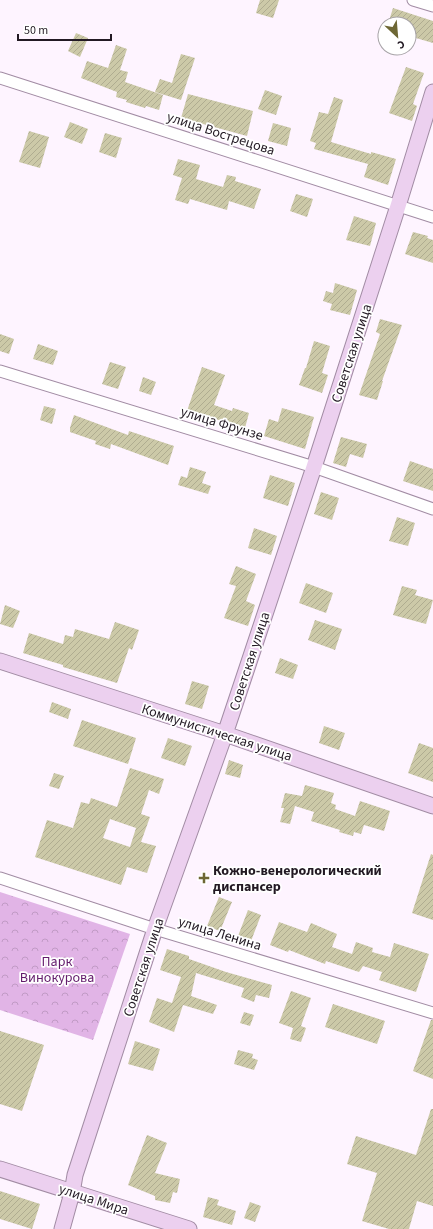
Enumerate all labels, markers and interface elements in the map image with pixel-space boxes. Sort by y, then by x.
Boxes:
scale bar [18,16,111,42]
north arrow [377,16,417,56]
text: 50 m [24,22,48,39]
text: С [394,36,407,53]
street label: улица Вострецова [164,107,277,161]
street label: Советская улица [327,301,377,405]
street label: улица Фрунзе [178,402,265,446]
street label: Советская улица [225,609,275,713]
street label: Коммунистическая улица [139,699,295,767]
place label: Кожно-венерологический диспансер [213,861,382,897]
marker: Кожно-венерологический диспансер [198,872,210,884]
street label: улица Ленина [176,912,264,956]
street label: Советская улица [119,915,169,1019]
park label: Парк Винокурова [20,952,94,988]
street label: улица Мира [56,1179,131,1221]

